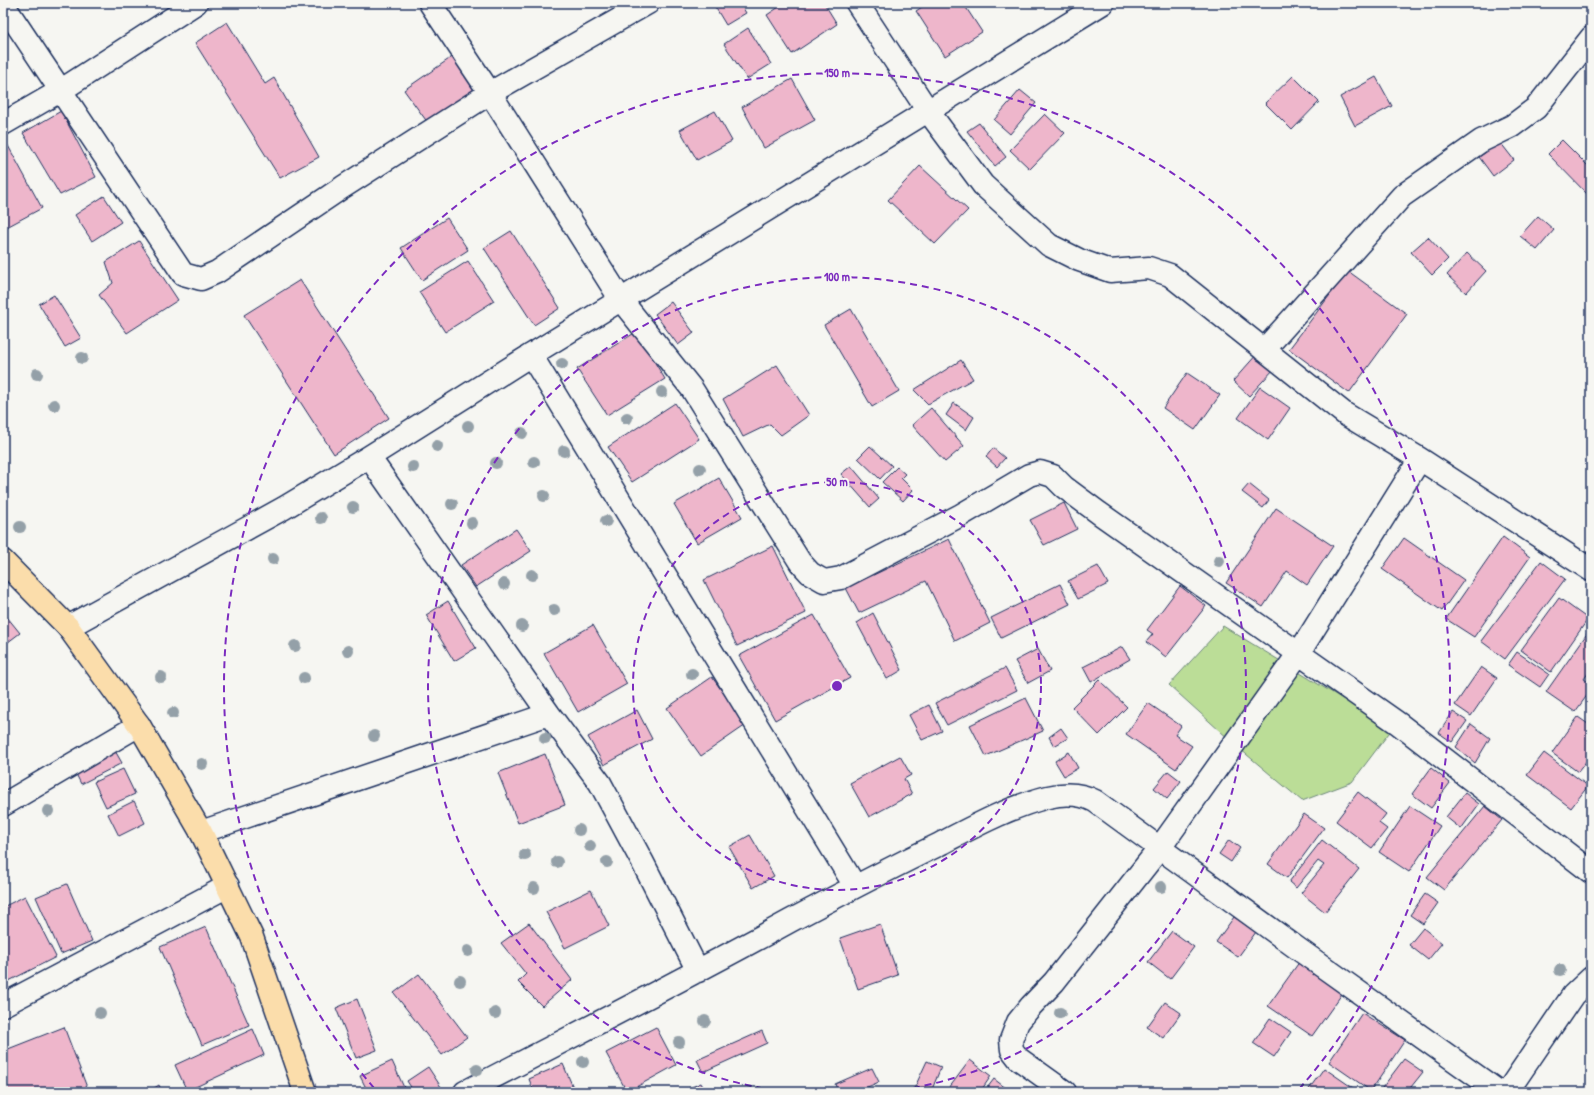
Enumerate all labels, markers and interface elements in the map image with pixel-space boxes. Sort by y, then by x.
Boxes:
text: 150 m [824,64,850,81]
text: 100 m [824,268,850,285]
text: 50 m [826,473,848,490]
centre of rings [830,679,844,693]

